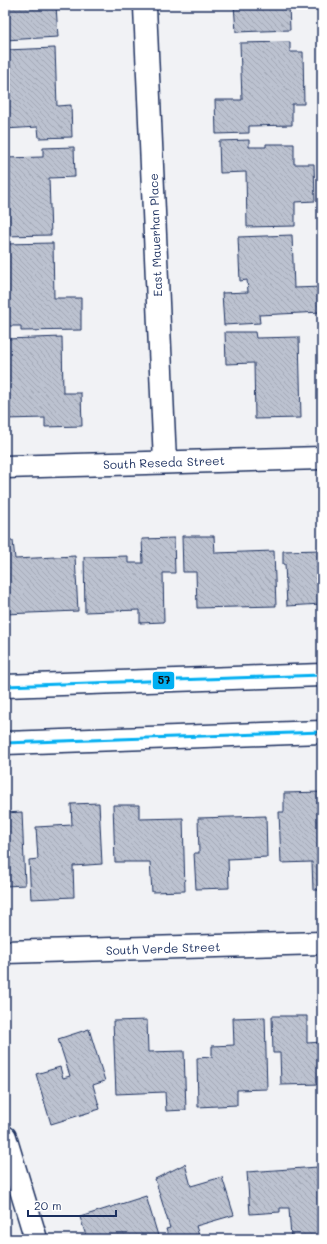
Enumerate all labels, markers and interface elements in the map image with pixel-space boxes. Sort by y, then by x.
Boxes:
street label: East Mauerhan Place [145,173,165,297]
street label: South Reseda Street [103,452,225,472]
line badge: 57 [152,671,175,690]
text: 57 [158,672,170,687]
street label: South Verde Street [105,938,221,958]
scale bar [28,1192,116,1218]
text: 20 m [34,1197,62,1213]

